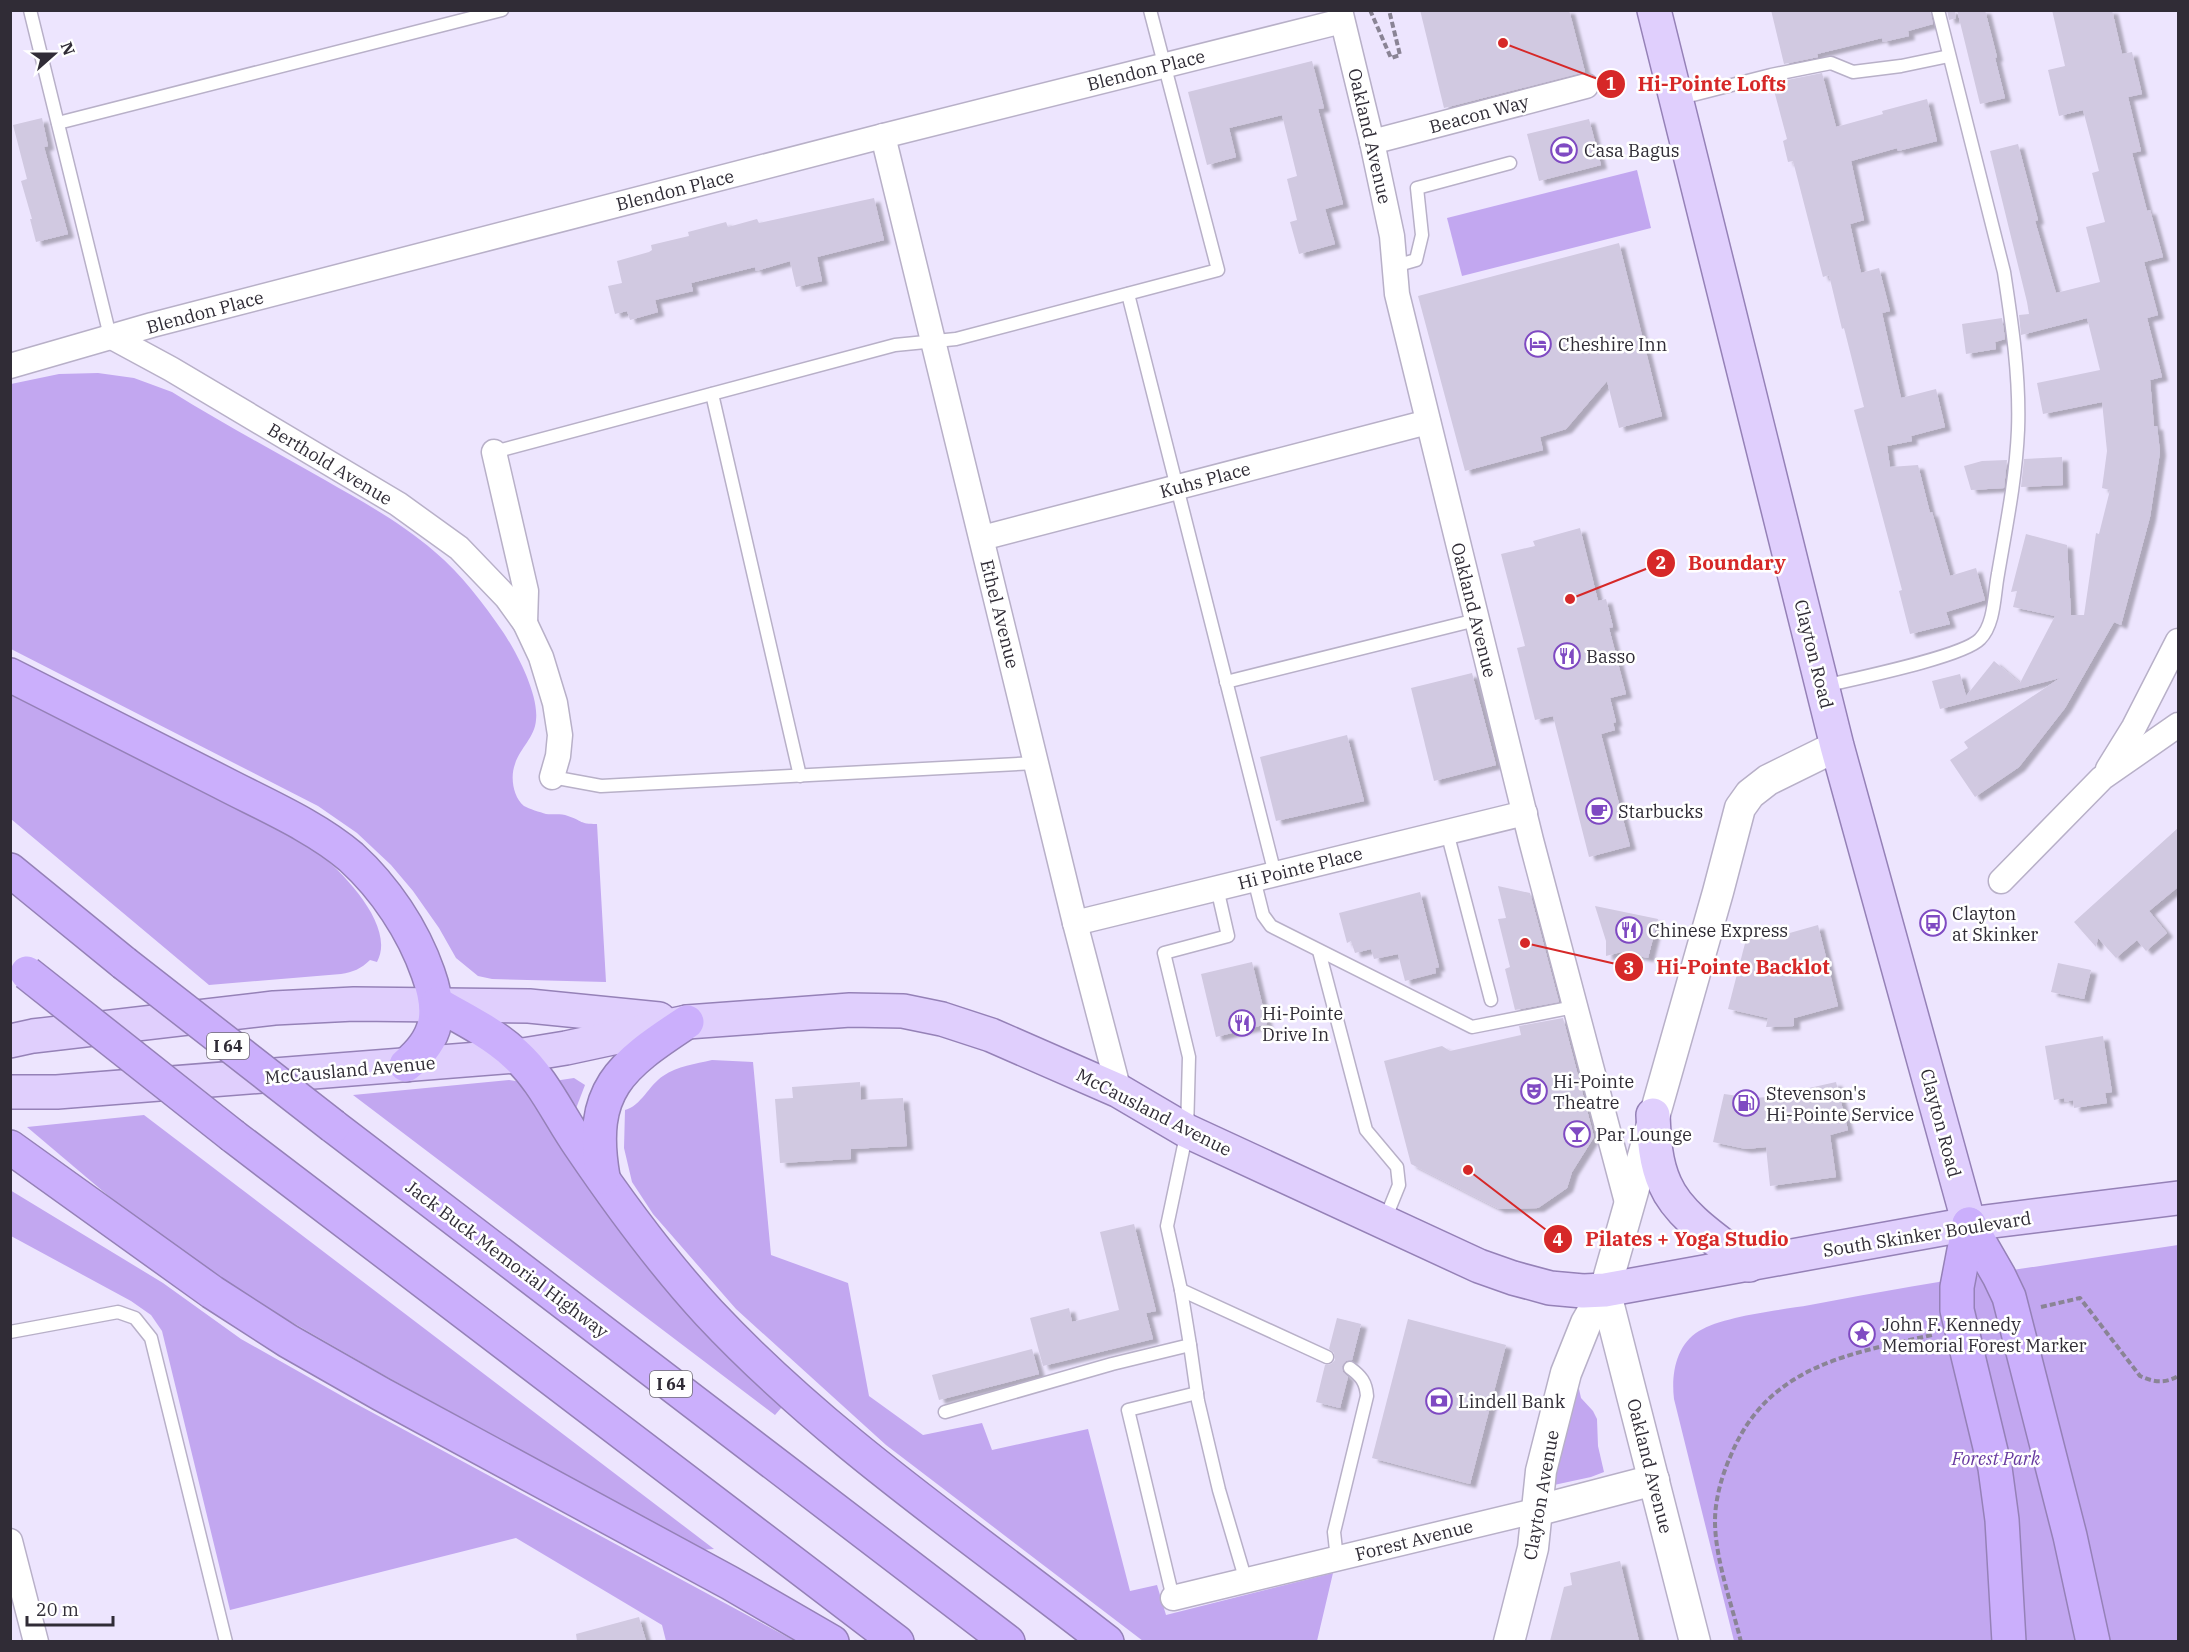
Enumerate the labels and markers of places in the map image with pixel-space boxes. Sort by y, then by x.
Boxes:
callout: Hi-Pointe Lofts [1596,65,1799,103]
sports icon: Casa Bagus [1549,135,1579,165]
place label: Casa Bagus [1584,139,1680,162]
hotel icon: Cheshire Inn [1523,329,1553,359]
place label: Cheshire Inn [1558,333,1667,356]
callout: Boundary [1646,544,1798,582]
restaurant icon: Basso [1552,641,1582,671]
place label: Basso [1586,645,1636,668]
cafe icon: Starbucks [1584,796,1614,826]
place label: Starbucks [1618,800,1703,823]
place label: Clayton at Skinker [1952,902,2038,946]
bus stop icon: Clayton at Skinker [1918,908,1948,938]
restaurant icon: Chinese Express [1614,915,1644,945]
place label: Chinese Express [1648,919,1788,942]
callout: Hi-Pointe Backlot [1614,948,1841,986]
place label: Hi-Pointe Drive In [1262,1002,1343,1046]
restaurant icon: Hi-Pointe Drive In [1227,1008,1257,1038]
place label: Hi-Pointe Theatre [1553,1070,1634,1114]
theatre icon: Hi-Pointe Theatre [1519,1076,1549,1106]
place label: Stevenson's Hi-Pointe Service [1766,1082,1914,1126]
fuel station icon: Stevenson's Hi-Pointe Service [1731,1088,1761,1118]
bar icon: Par Lounge [1562,1119,1592,1149]
place label: Par Lounge [1596,1123,1692,1146]
callout: Pilates + Yoga Studio [1543,1220,1801,1258]
place label: John F. Kennedy Memorial Forest Marker [1882,1313,2087,1357]
place icon: John F. Kennedy Memorial Forest Marker [1847,1319,1877,1349]
bank icon: Lindell Bank [1424,1386,1454,1416]
place label: Lindell Bank [1458,1390,1566,1413]

